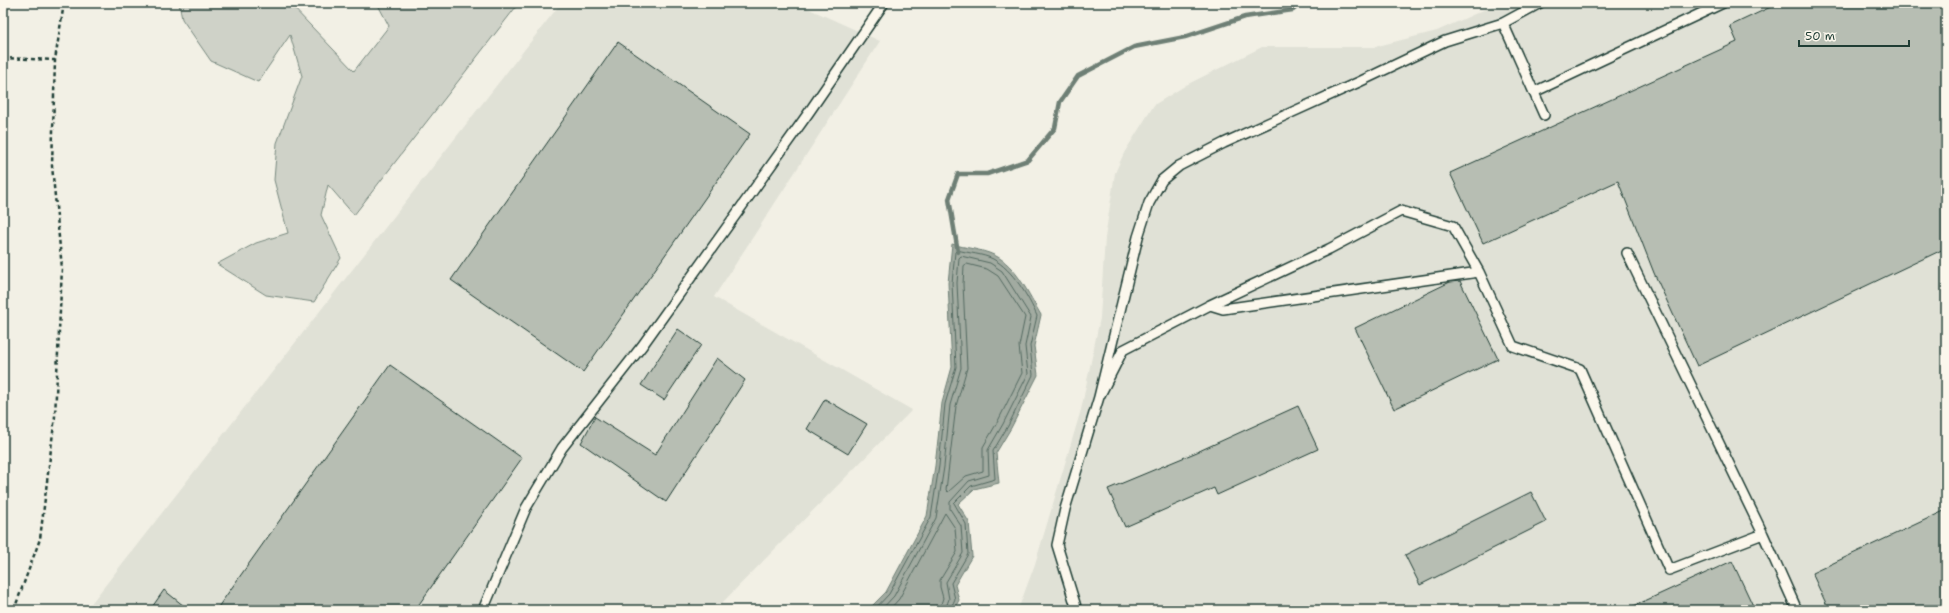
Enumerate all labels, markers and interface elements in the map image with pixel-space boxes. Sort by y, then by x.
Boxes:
scale bar [1799,22,1909,48]
text: 50 m [1805,28,1835,44]

